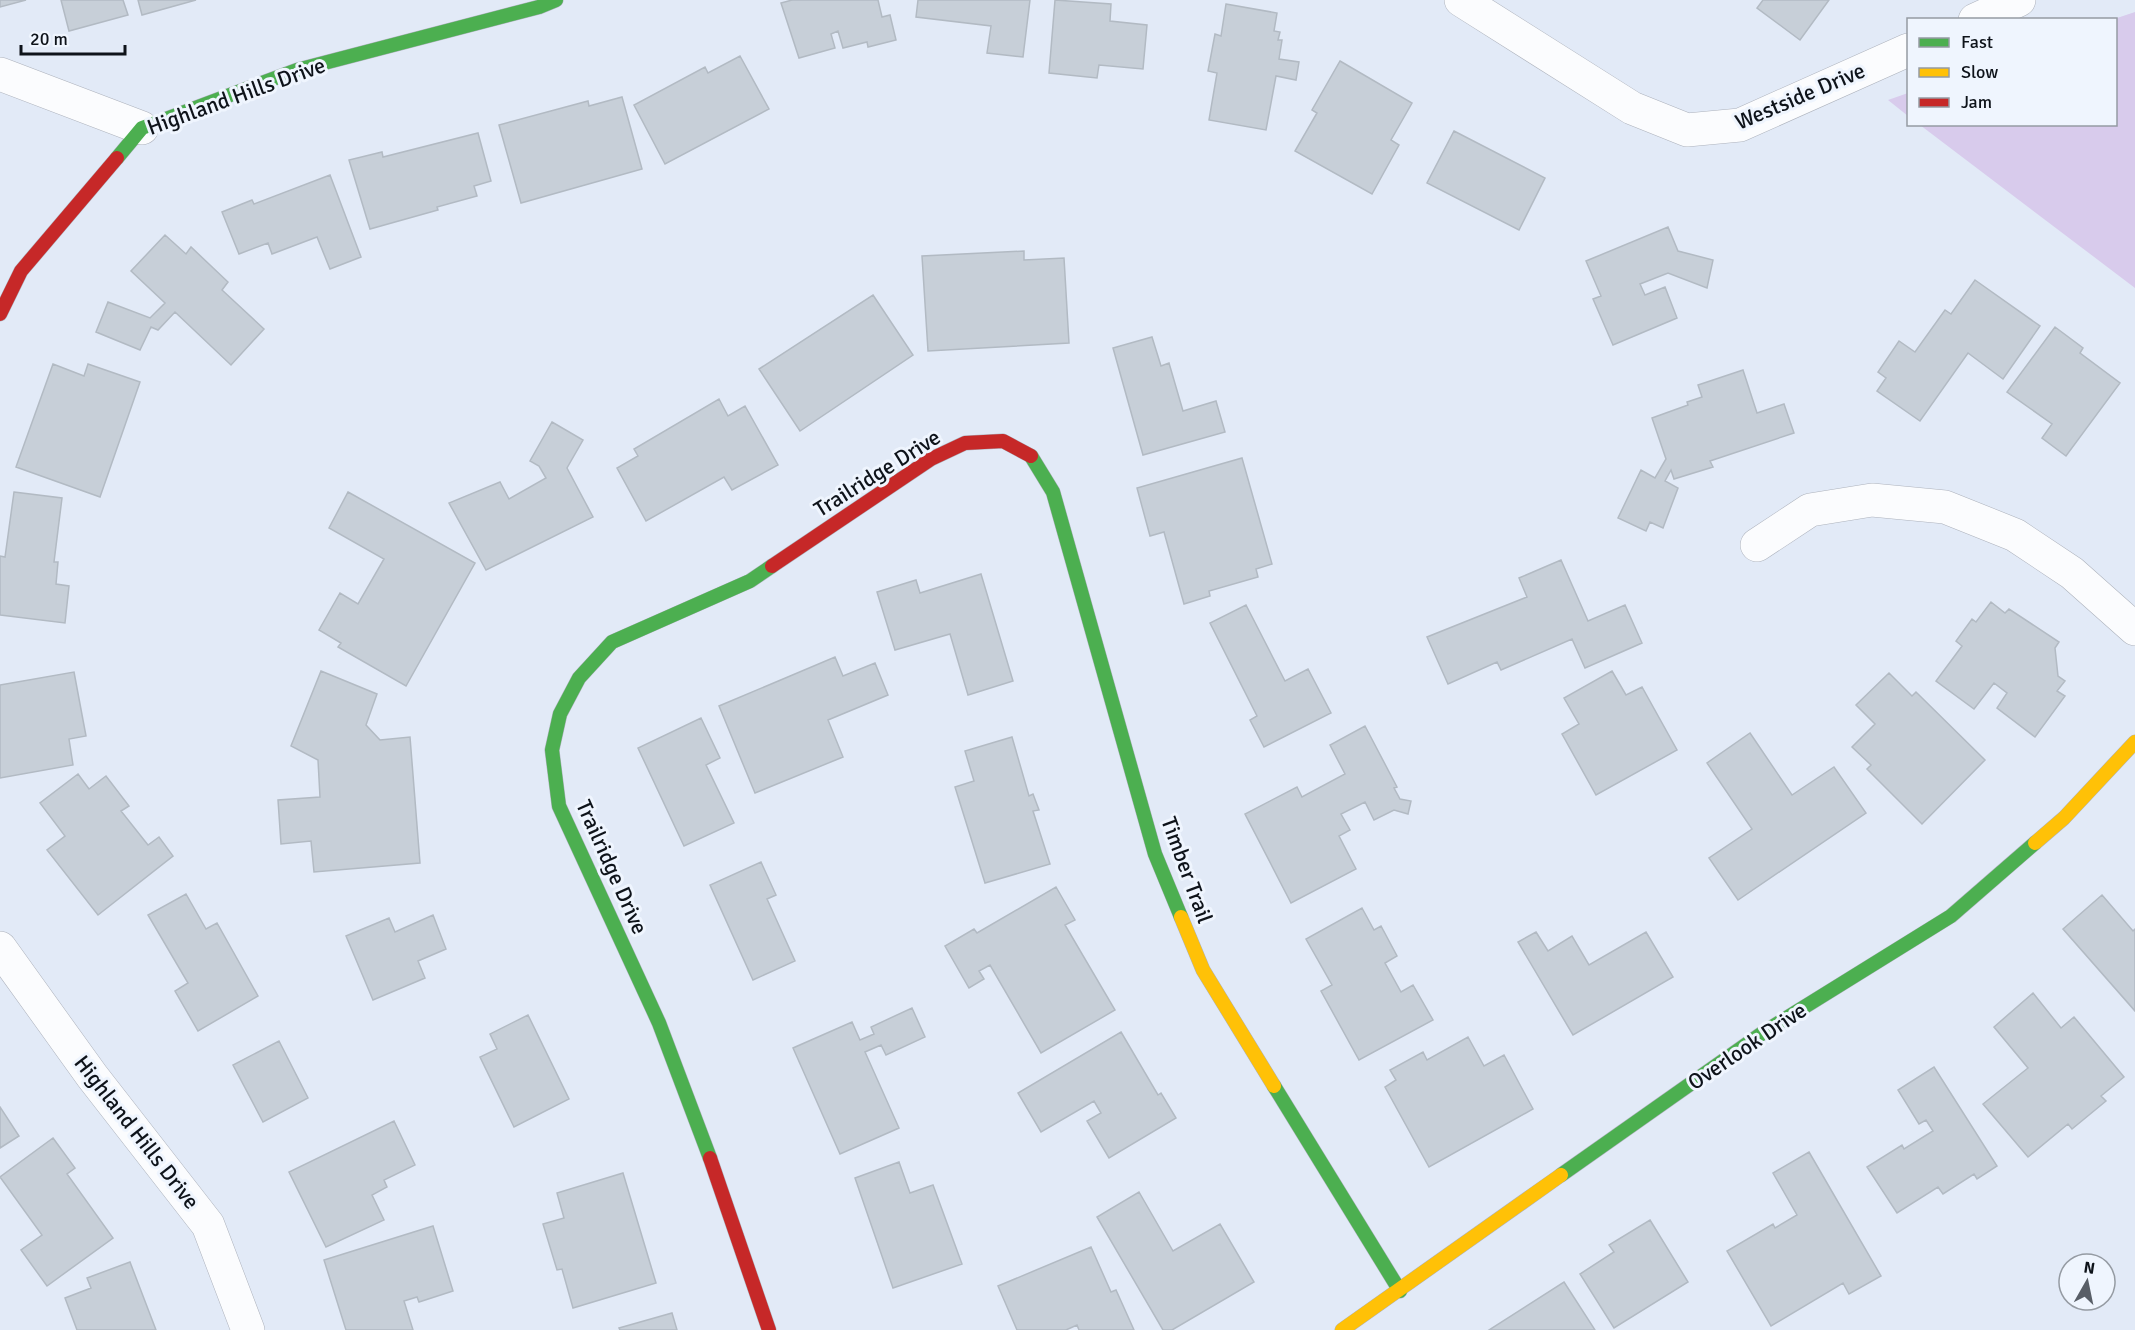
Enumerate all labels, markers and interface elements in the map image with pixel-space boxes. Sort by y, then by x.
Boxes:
scale bar [21,18,124,56]
legend [1907,18,2117,126]
text: 20 m [30,28,68,50]
text: Fast [1961,31,1993,53]
street label: Highland Hills Drive [143,51,329,141]
street label: Westside Drive [1731,57,1869,135]
text: Slow [1961,61,1998,83]
text: Jam [1961,91,1992,113]
street label: Trailridge Drive [809,423,945,523]
street label: Trailridge Drive [570,796,654,938]
street label: Timber Trail [1155,813,1219,927]
street label: Overlook Drive [1682,996,1812,1096]
street label: Highland Hills Drive [69,1050,205,1214]
north arrow [2057,1252,2117,1312]
text: N [2082,1257,2096,1279]

